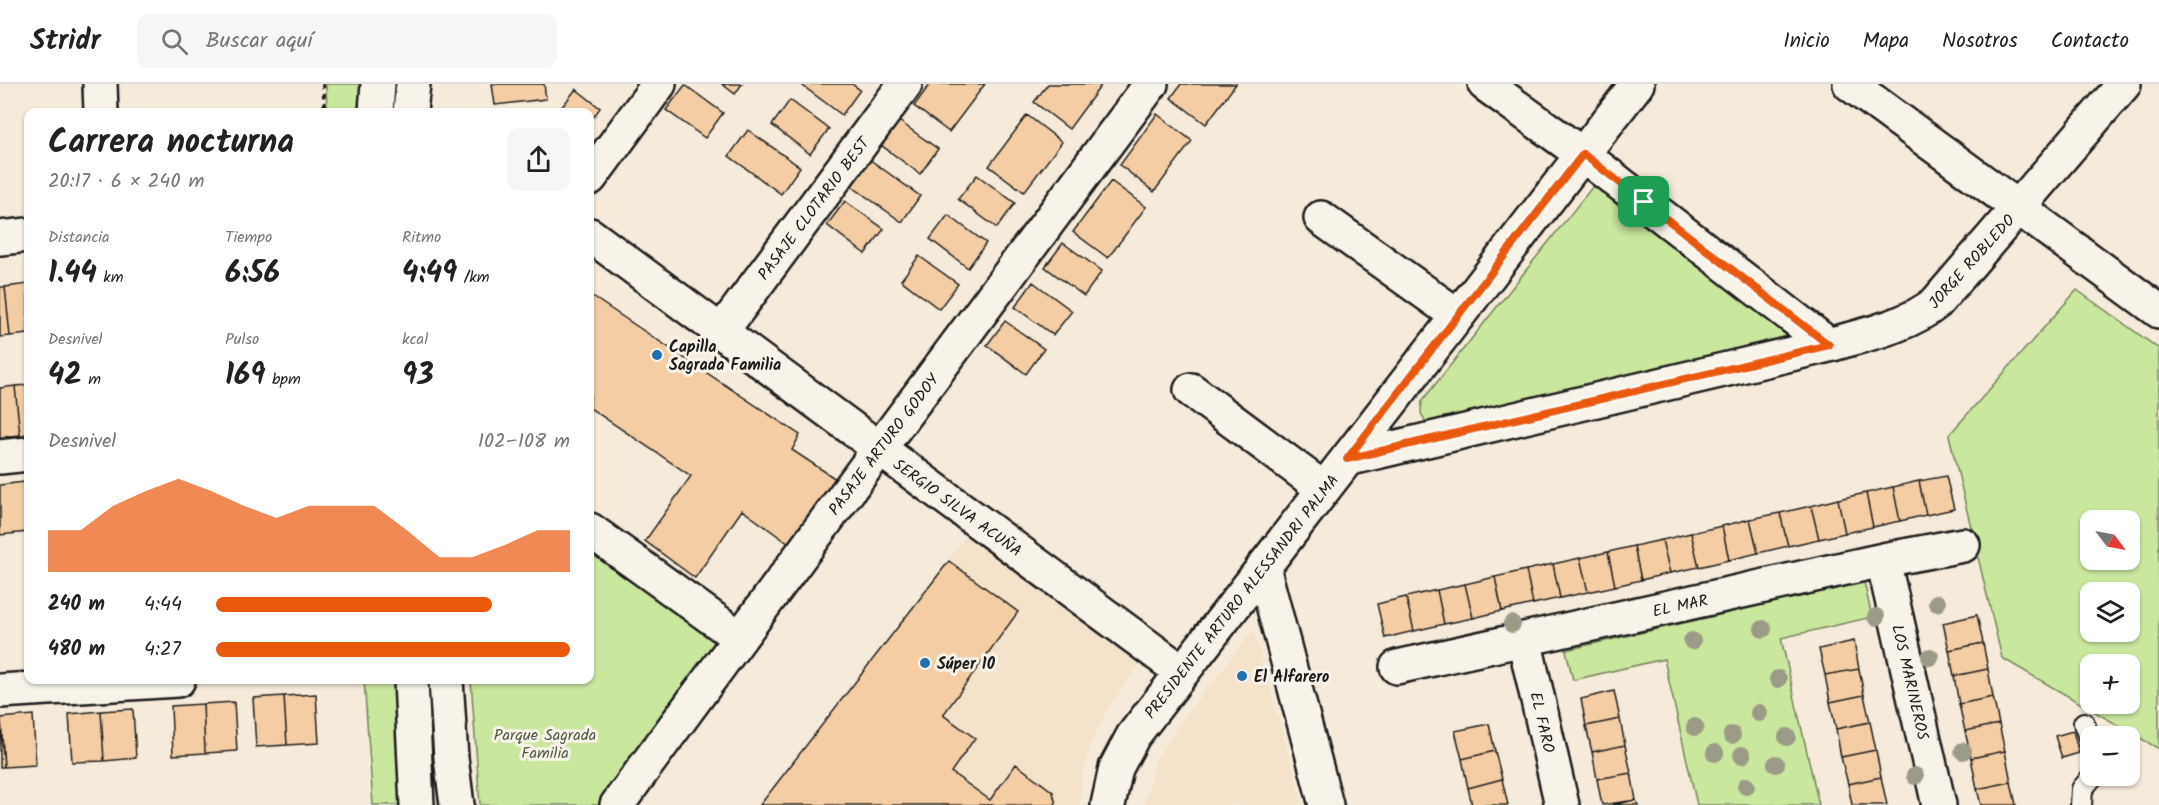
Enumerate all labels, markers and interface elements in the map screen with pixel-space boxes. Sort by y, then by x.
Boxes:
search box [137,14,557,68]
text: Stridr [30,19,101,64]
text: Buscar aquí [206,24,312,59]
icon: search [158,25,191,58]
text: Inicio [1783,25,1830,58]
text: Mapa [1863,25,1909,58]
text: Nosotros [1942,25,2018,58]
text: Contacto [2051,25,2129,58]
text: Carrera nocturna [48,117,294,170]
button: share [507,128,570,191]
street label: PASAJE CLOTARIO BEST [752,131,877,286]
text: 20:17 · 6 × 240 m [48,166,204,198]
pin [1618,176,1669,227]
icon: arrive [1627,185,1660,218]
street label: JORGE ROBLEDO [1923,209,2022,315]
text: Distancia [48,225,110,250]
text: Tiempo [225,225,272,250]
text: Ritmo [402,225,441,250]
text: 1.44 [48,250,97,298]
text: 6:56 [225,250,280,298]
text: 4:49 [402,250,457,298]
text: km [97,265,124,290]
text: /km [457,265,490,290]
text: Desnivel [48,327,103,352]
text: Pulso [225,327,259,352]
text: kcal [402,327,428,352]
place label: Capilla Sagrada Familia [669,335,781,378]
marker: Capilla Sagrada Familia [650,348,664,362]
text: 42 [48,352,82,400]
text: 169 [225,352,266,400]
text: 93 [402,352,434,400]
text: m [82,367,101,392]
text: bpm [266,367,301,392]
street label: PASAJE ARTURO GODOY [823,368,946,521]
text: Desnivel [48,426,116,458]
text: 102–108 m [478,426,570,458]
street label: SERGIO SILVA ACUÑA [887,453,1027,564]
street label: PRESIDENTE ARTURO ALESSANDRI PALMA [1139,469,1346,725]
north arrow [2080,510,2140,570]
map controls [2080,510,2140,786]
button: layers [2080,582,2140,642]
street label: EL MAR [1650,588,1710,625]
text: 240 m [48,589,105,621]
text: 4:44 [144,589,182,621]
street label: LOS MARINEROS [1884,622,1935,743]
text: 480 m [48,634,105,666]
text: 4:27 [144,634,181,666]
place label: Súper 10 [937,652,996,677]
button: + [2080,654,2140,714]
marker: Súper 10 [918,656,932,670]
place label: El Alfarero [1254,665,1329,690]
marker: El Alfarero [1235,669,1249,683]
street label: EL FARO [1522,689,1561,755]
park label: Parque Sagrada Familia [494,723,596,766]
button: − [2080,726,2140,786]

